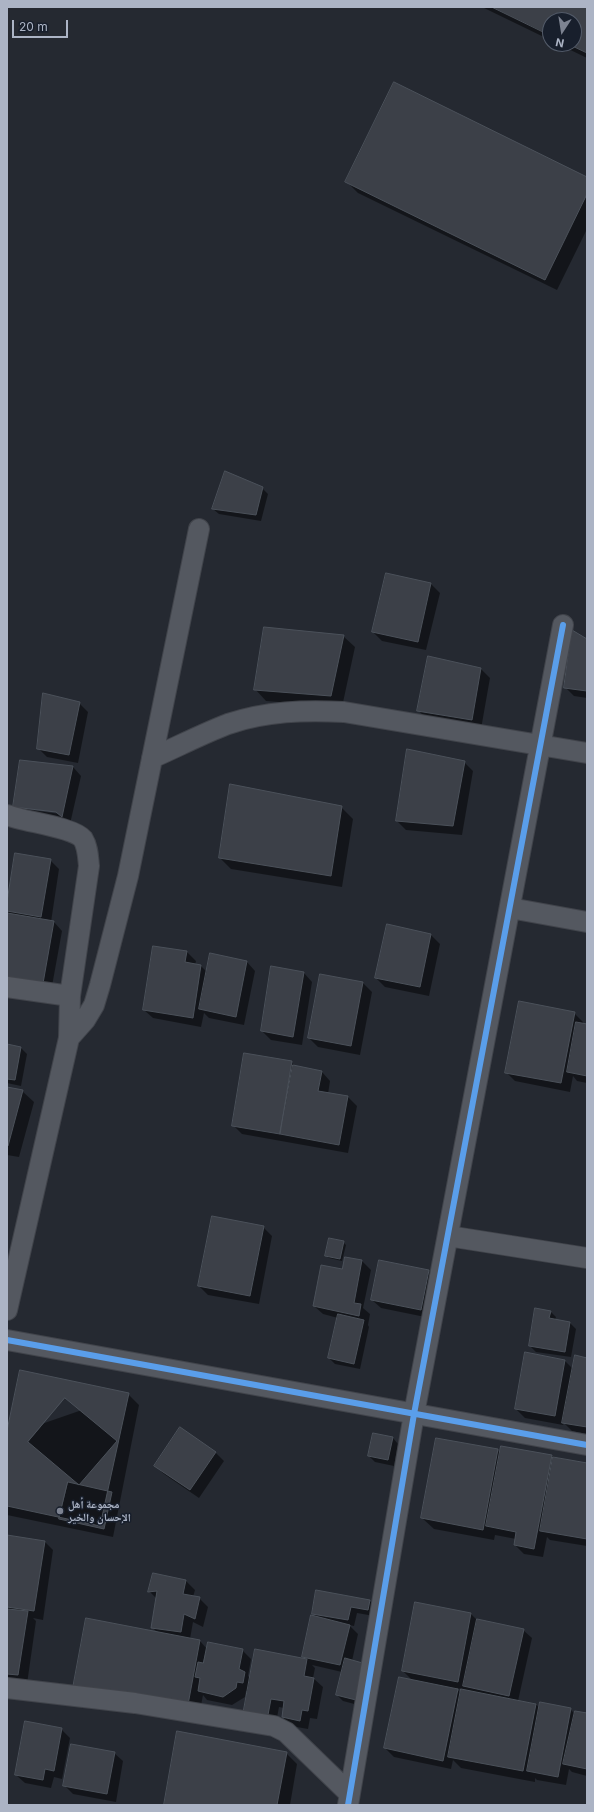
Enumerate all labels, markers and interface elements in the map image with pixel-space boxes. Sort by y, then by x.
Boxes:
scale bar [14,12,70,38]
north arrow [542,12,582,52]
text: 20 m [19,19,48,34]
text: N [554,35,565,50]
place label: مجموعة أهل الإحسان والخير [68,1498,131,1524]
marker: مجموعة أهل الإحسان والخير [55,1506,65,1516]

